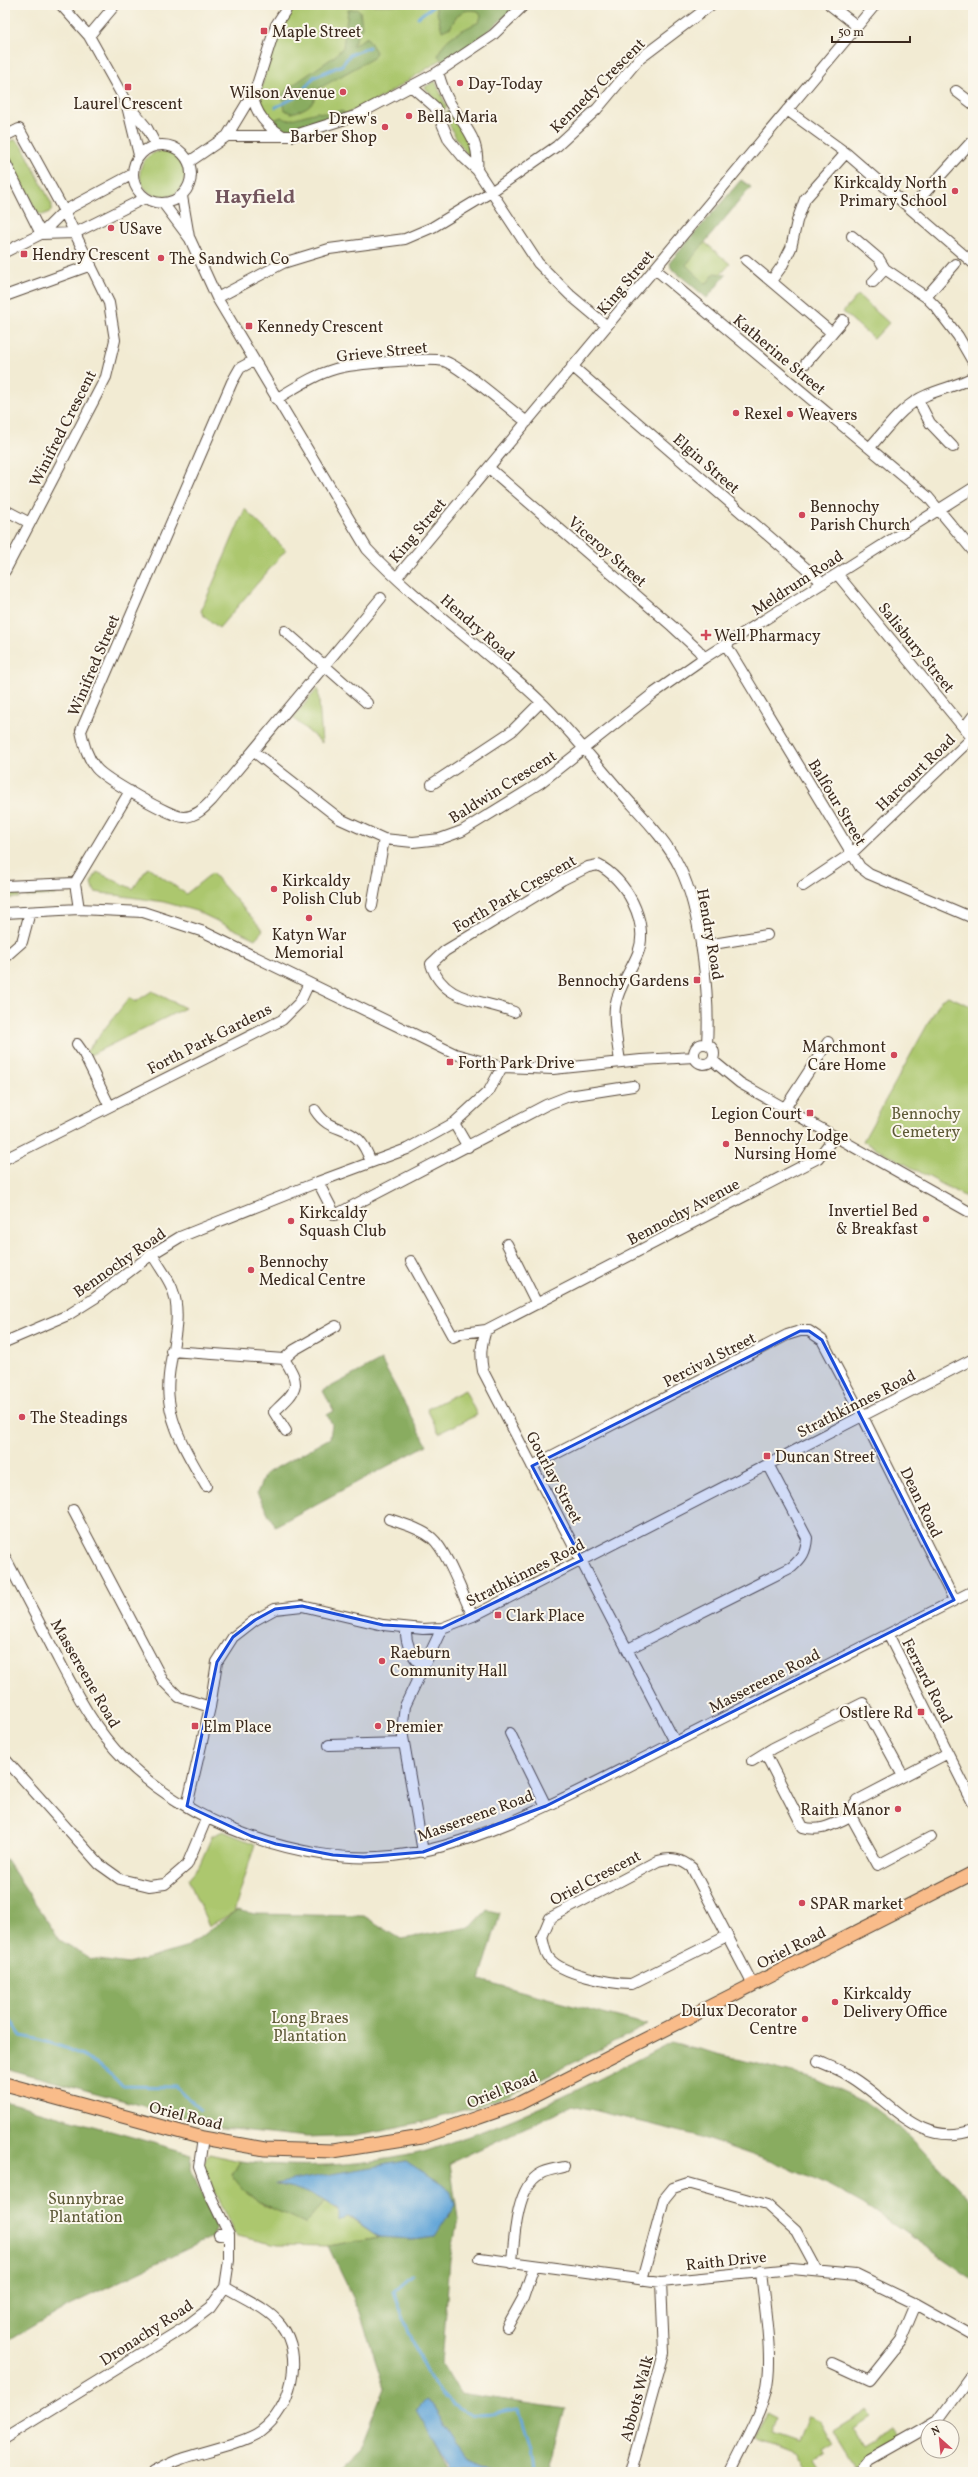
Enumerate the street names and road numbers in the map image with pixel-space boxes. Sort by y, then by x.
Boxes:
street label: Kennedy Crescent [546,34,651,139]
street label: King Street [593,246,660,320]
street label: Katherine Street [728,310,830,401]
street label: Grieve Street [335,337,429,369]
street label: Winifred Crescent [25,366,103,491]
street label: Elgin Street [667,429,744,500]
street label: King Street [385,494,452,568]
street label: Viceroy Street [562,512,651,593]
street label: Meldrum Road [748,546,848,622]
street label: Hendry Road [435,590,519,667]
street label: Salisbury Street [872,598,959,699]
street label: Winifred Street [63,611,126,720]
street label: Harcourt Road [872,730,961,817]
street label: Baldwin Crescent [445,746,561,830]
street label: Balfour Street [802,756,871,851]
street label: Forth Park Crescent [449,850,581,939]
street label: Hendry Road [690,887,728,982]
street label: Forth Park Gardens [144,999,276,1081]
street label: Bennochy Avenue [624,1174,744,1252]
street label: Bennochy Road [69,1224,171,1304]
street label: Percival Street [660,1328,760,1394]
street label: Strathkinnes Road [794,1365,920,1444]
street label: Gourlay Street [520,1428,587,1528]
street label: Dean Road [894,1464,947,1542]
street label: Strathkinnes Road [463,1534,589,1613]
street label: Massereene Road [44,1615,124,1733]
street label: Ferrard Road [895,1635,957,1727]
street label: Massereene Road [705,1644,824,1719]
street label: Massereene Road [414,1786,537,1848]
street label: Oriel Crescent [547,1845,646,1912]
street label: Oriel Road [754,1922,830,1976]
street label: Oriel Road [464,2067,542,2115]
street label: Oriel Road [147,2097,225,2137]
street label: Raith Drive [685,2247,768,2277]
street label: Dronachy Road [96,2295,198,2372]
street label: Abbots Walk [616,2353,660,2444]

